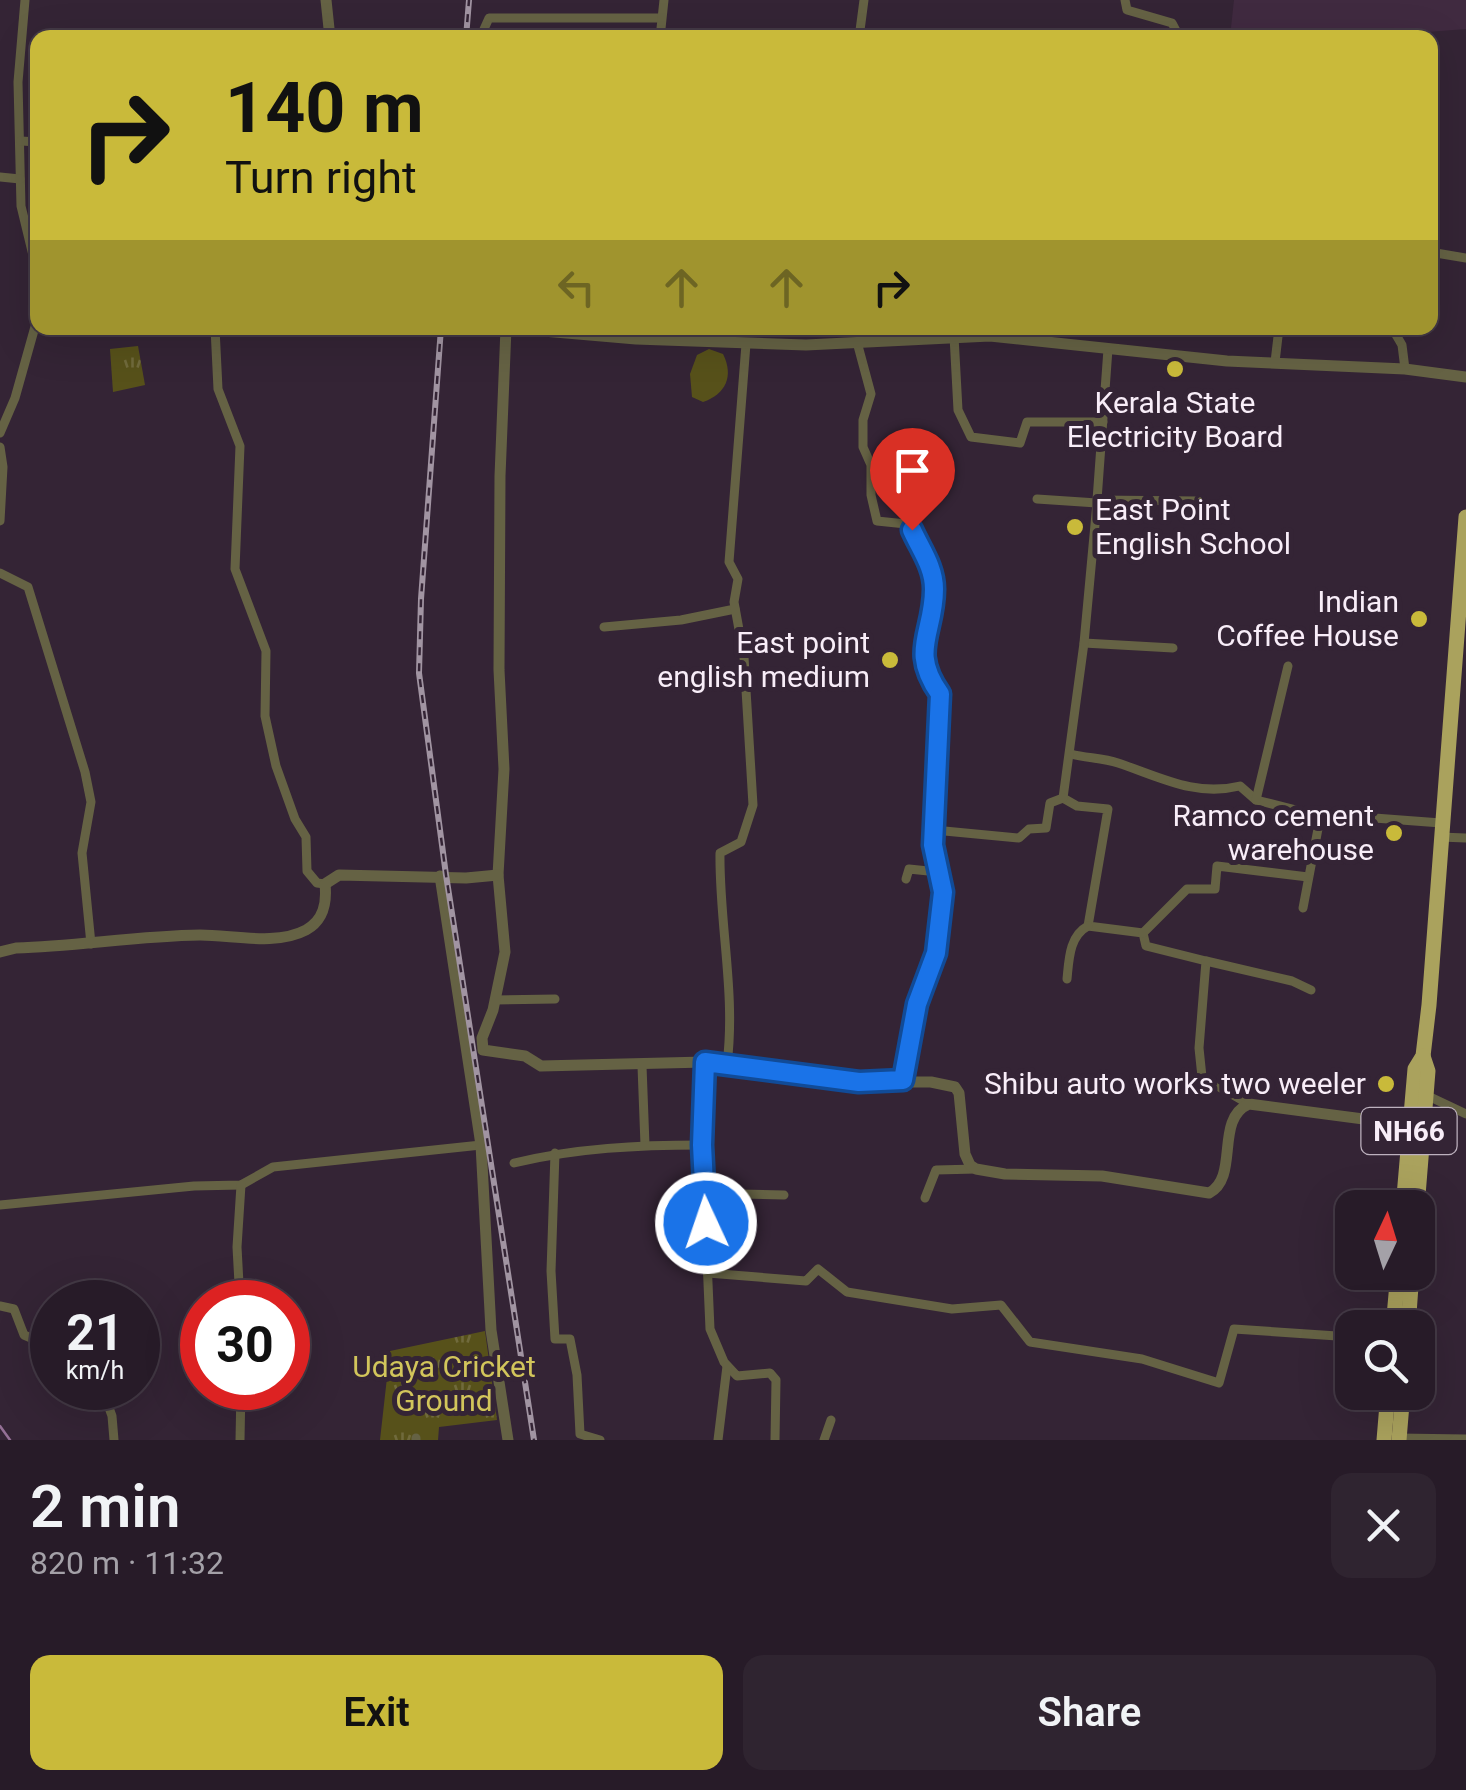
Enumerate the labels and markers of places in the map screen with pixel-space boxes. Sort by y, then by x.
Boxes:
marker: Kerala State Electricity Board [1164,358,1186,380]
place label: Kerala State Electricity Board [1067,385,1283,454]
pin [870,428,955,531]
place label: East Point English School [1095,492,1291,561]
marker: East Point English School [1064,516,1086,538]
place label: Indian Coffee House [1216,584,1399,653]
marker: Indian Coffee House [1408,608,1430,630]
place label: East point english medium [657,625,870,694]
marker: East point english medium [879,649,901,671]
place label: Ramco cement warehouse [1172,798,1374,867]
marker: Ramco cement warehouse [1383,822,1405,844]
place label: Shibu auto works two weeler [984,1066,1366,1101]
marker: Shibu auto works two weeler [1375,1073,1397,1095]

